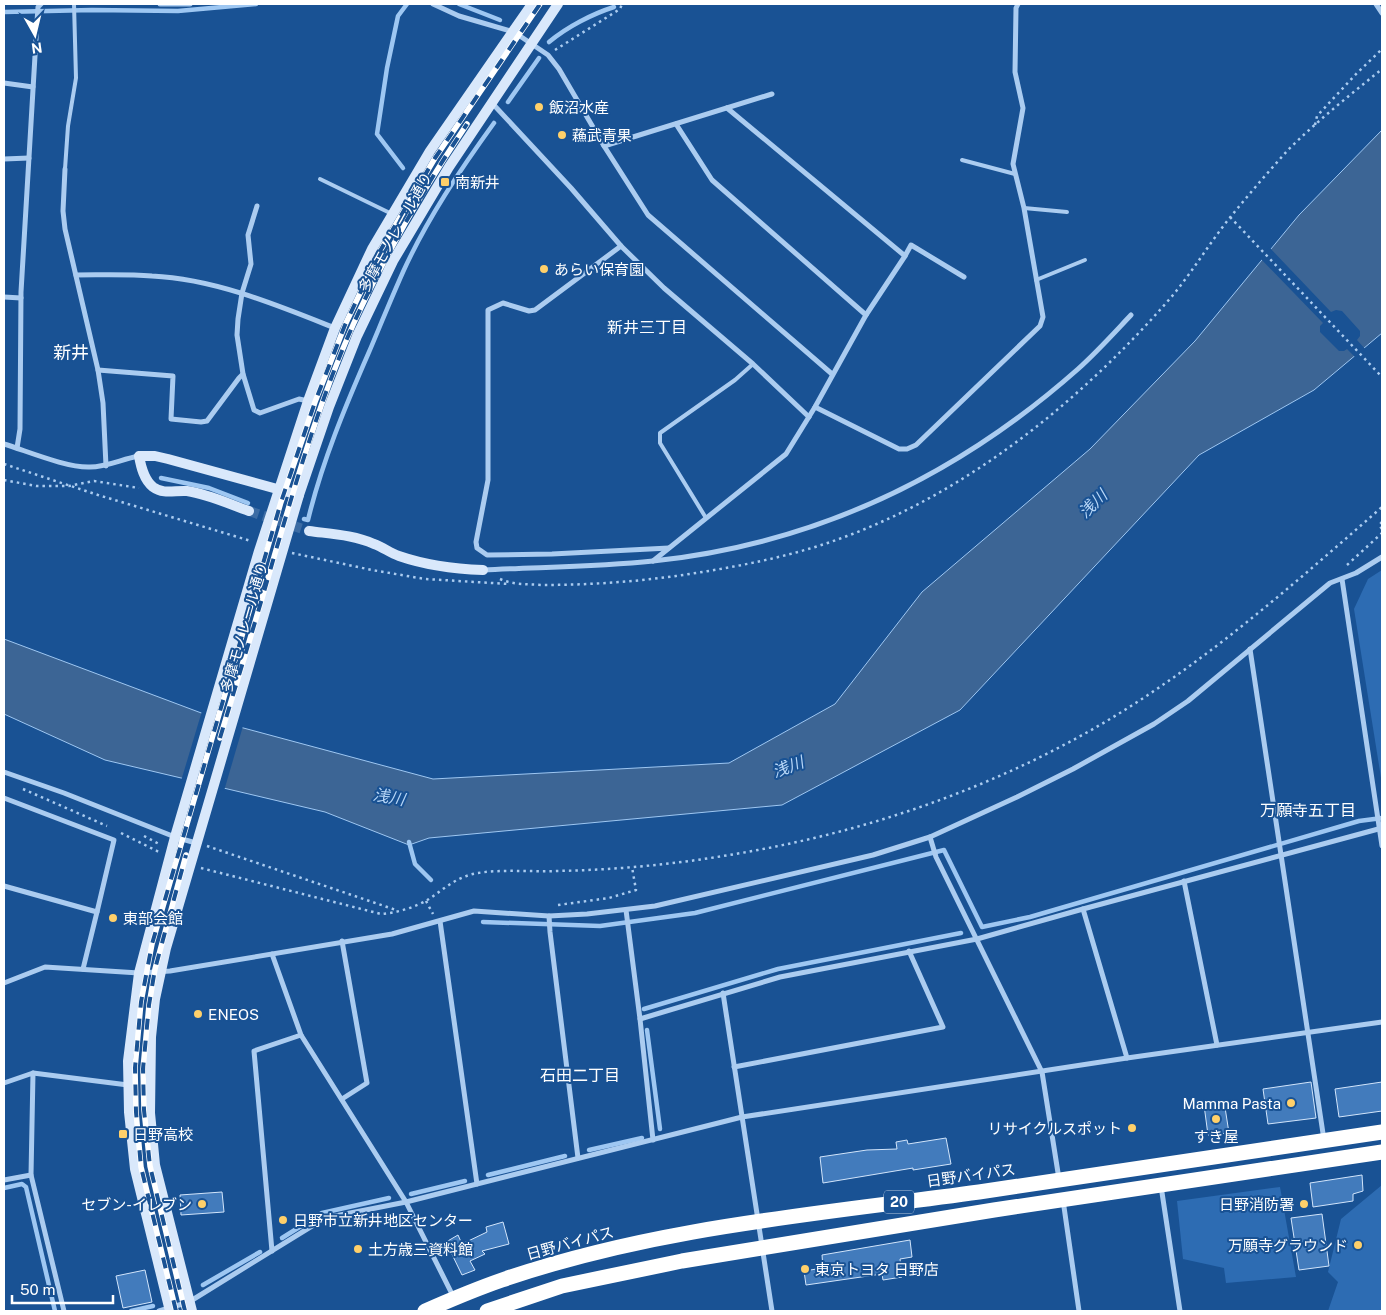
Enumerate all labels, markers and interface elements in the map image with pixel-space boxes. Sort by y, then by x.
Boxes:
north arrow [10,10,60,60]
text: N [30,39,43,57]
place label: 飯沼水産 [549,99,609,116]
marker: 飯沼水産 [533,101,545,113]
place label: 蘓武青果 [572,127,632,144]
marker: 蘓武青果 [556,129,568,141]
street label: 多摩モノレール通り [355,169,435,295]
place label: 南新井 [455,174,500,191]
marker: 南新井 [439,176,451,188]
place label: あらい保育園 [554,261,644,278]
marker: あらい保育園 [538,263,550,275]
district label: 新井三丁目 [607,318,687,337]
district label: 新井 [53,342,89,363]
water label: 浅川 [1075,485,1113,522]
street label: 多摩モノレール通り [217,560,271,694]
water label: 浅川 [770,752,808,782]
water label: 浅川 [372,785,408,809]
district label: 万願寺五丁目 [1260,801,1356,820]
place label: 東部会館 [123,910,183,927]
marker: 東部会館 [107,912,119,924]
place label: ENEOS [208,1006,259,1023]
marker: ENEOS [192,1008,204,1020]
district label: 石田二丁目 [540,1066,620,1085]
place label: Mamma Pasta [1182,1095,1281,1112]
marker: Mamma Pasta [1285,1097,1297,1109]
marker: すき屋 [1210,1113,1222,1125]
place label: リサイクルスポット [988,1120,1122,1137]
marker: リサイクルスポット [1126,1122,1138,1134]
place label: 日野高校 [133,1126,193,1143]
marker: 日野高校 [117,1128,129,1140]
place label: すき屋 [1193,1128,1239,1145]
street label: 日野バイパス [925,1160,1017,1190]
road number: 20 [884,1190,914,1214]
place label: セブン-イレブン [81,1196,192,1213]
place label: 日野消防署 [1219,1196,1294,1213]
marker: セブン-イレブン [196,1198,208,1210]
marker: 日野消防署 [1298,1198,1310,1210]
place label: 日野市立新井地区センター [293,1212,473,1229]
marker: 日野市立新井地区センター [277,1214,289,1226]
street label: 日野バイパス [524,1223,616,1263]
place label: 万願寺グラウンド [1228,1237,1348,1254]
marker: 万願寺グラウンド [1352,1239,1364,1251]
place label: 土方歳三資料館 [368,1241,473,1258]
marker: 土方歳三資料館 [352,1243,364,1255]
place label: 東京トヨタ 日野店 [815,1261,939,1278]
marker: 東京トヨタ 日野店 [799,1263,811,1275]
scale bar [12,1272,114,1304]
text: 50 m [20,1281,55,1298]

